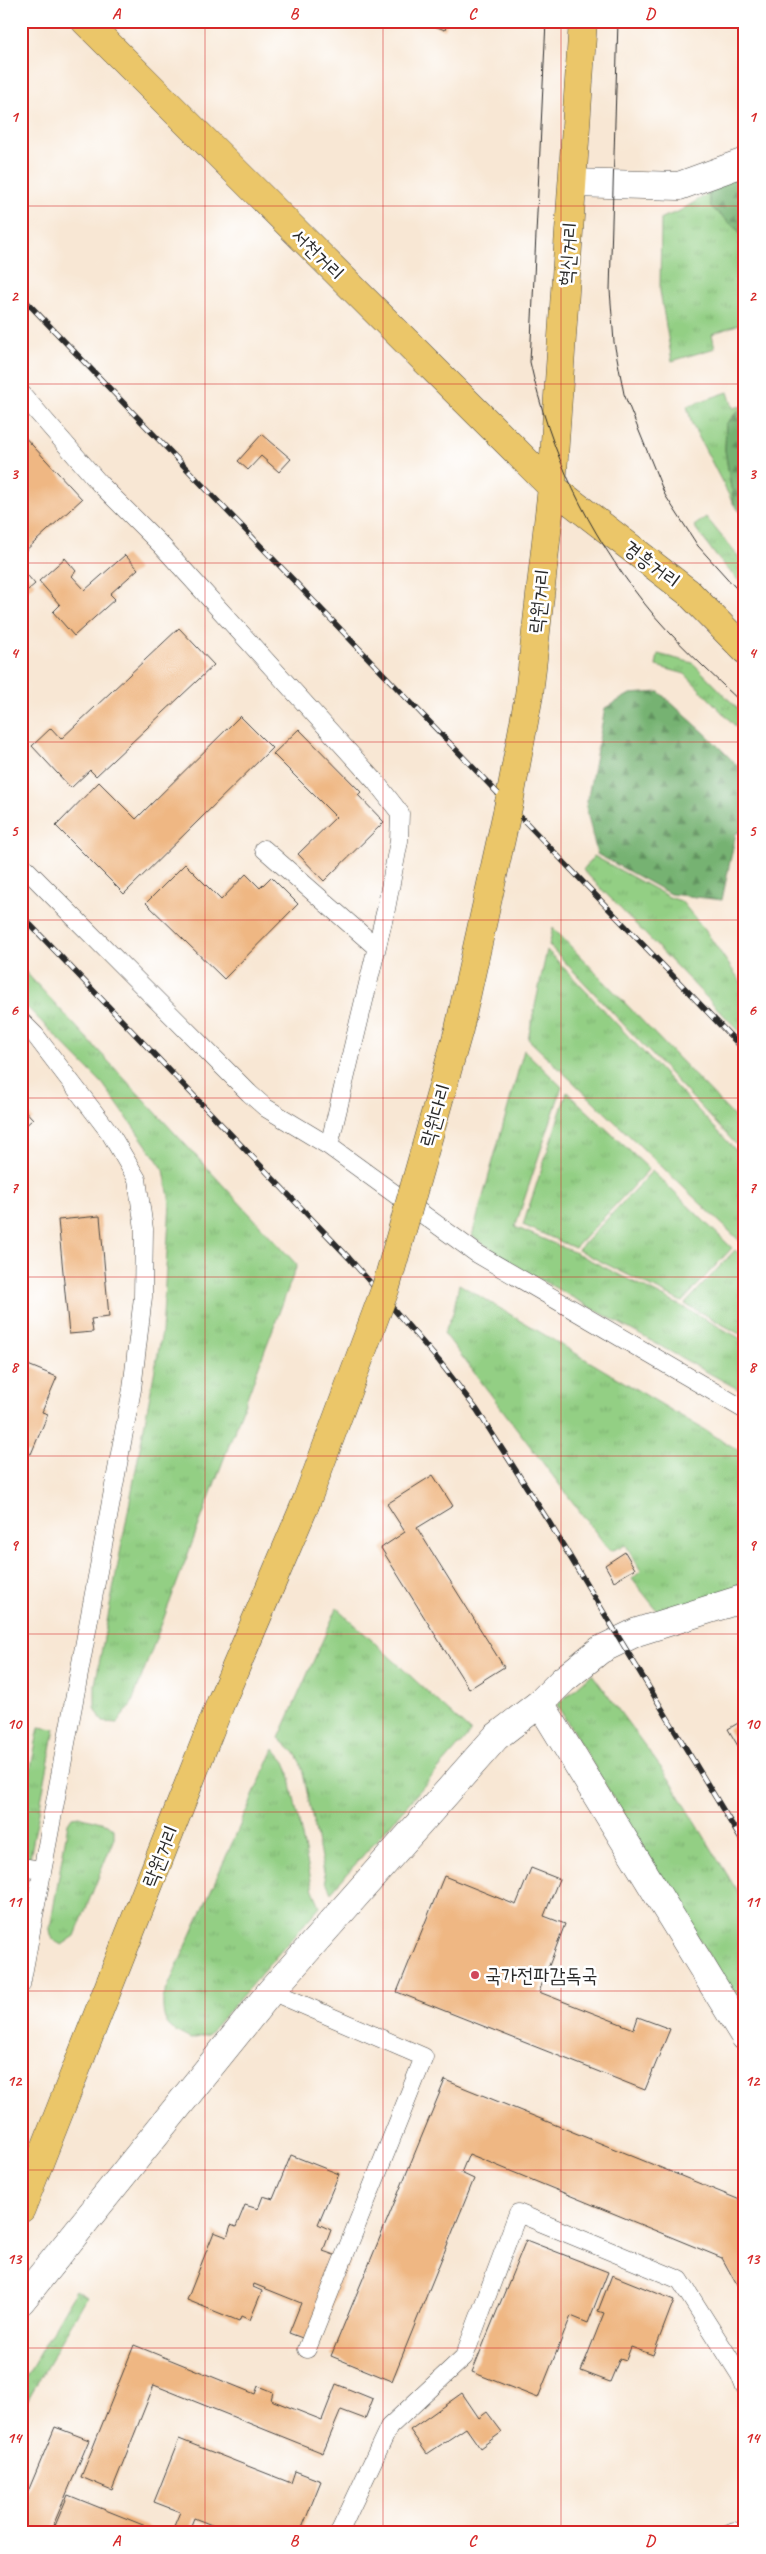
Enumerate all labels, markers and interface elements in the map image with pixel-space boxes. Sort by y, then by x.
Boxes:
text: A [112,4,122,24]
text: B [290,4,300,24]
text: C [468,4,478,24]
text: D [645,4,656,24]
text: 1 [10,107,19,127]
text: 1 [748,107,757,127]
street label: 혁신거리 [554,221,583,287]
street label: 서천거리 [286,223,349,286]
text: 2 [10,286,19,306]
text: 2 [748,286,757,306]
text: 3 [10,464,19,484]
text: 3 [748,464,757,484]
street label: 경흥거리 [618,535,685,594]
street label: 락원거리 [524,568,555,634]
text: 4 [10,643,19,663]
text: 4 [748,643,757,663]
text: 5 [11,821,20,841]
text: 5 [749,821,758,841]
text: 6 [10,1000,19,1020]
text: 6 [748,1000,757,1020]
street label: 락원다리 [415,1081,456,1150]
text: 7 [10,1178,19,1198]
text: 7 [748,1178,757,1198]
text: 8 [10,1357,19,1377]
text: 8 [748,1357,757,1377]
text: 9 [10,1535,19,1555]
text: 9 [748,1535,757,1555]
text: 10 [7,1714,23,1734]
text: 10 [745,1714,761,1734]
street label: 락원거리 [137,1822,184,1891]
text: 11 [7,1892,23,1912]
text: 11 [745,1892,761,1912]
place label: 국가전파감독국 [485,1963,598,1988]
marker: 국가전파감독국 [469,1969,481,1981]
text: 12 [7,2071,23,2091]
text: 12 [745,2071,761,2091]
text: 13 [7,2249,23,2269]
text: 13 [745,2249,761,2269]
text: 14 [7,2428,23,2448]
text: 14 [745,2428,761,2448]
text: A [112,2531,122,2551]
text: B [290,2531,300,2551]
text: C [468,2531,478,2551]
text: D [645,2531,656,2551]

